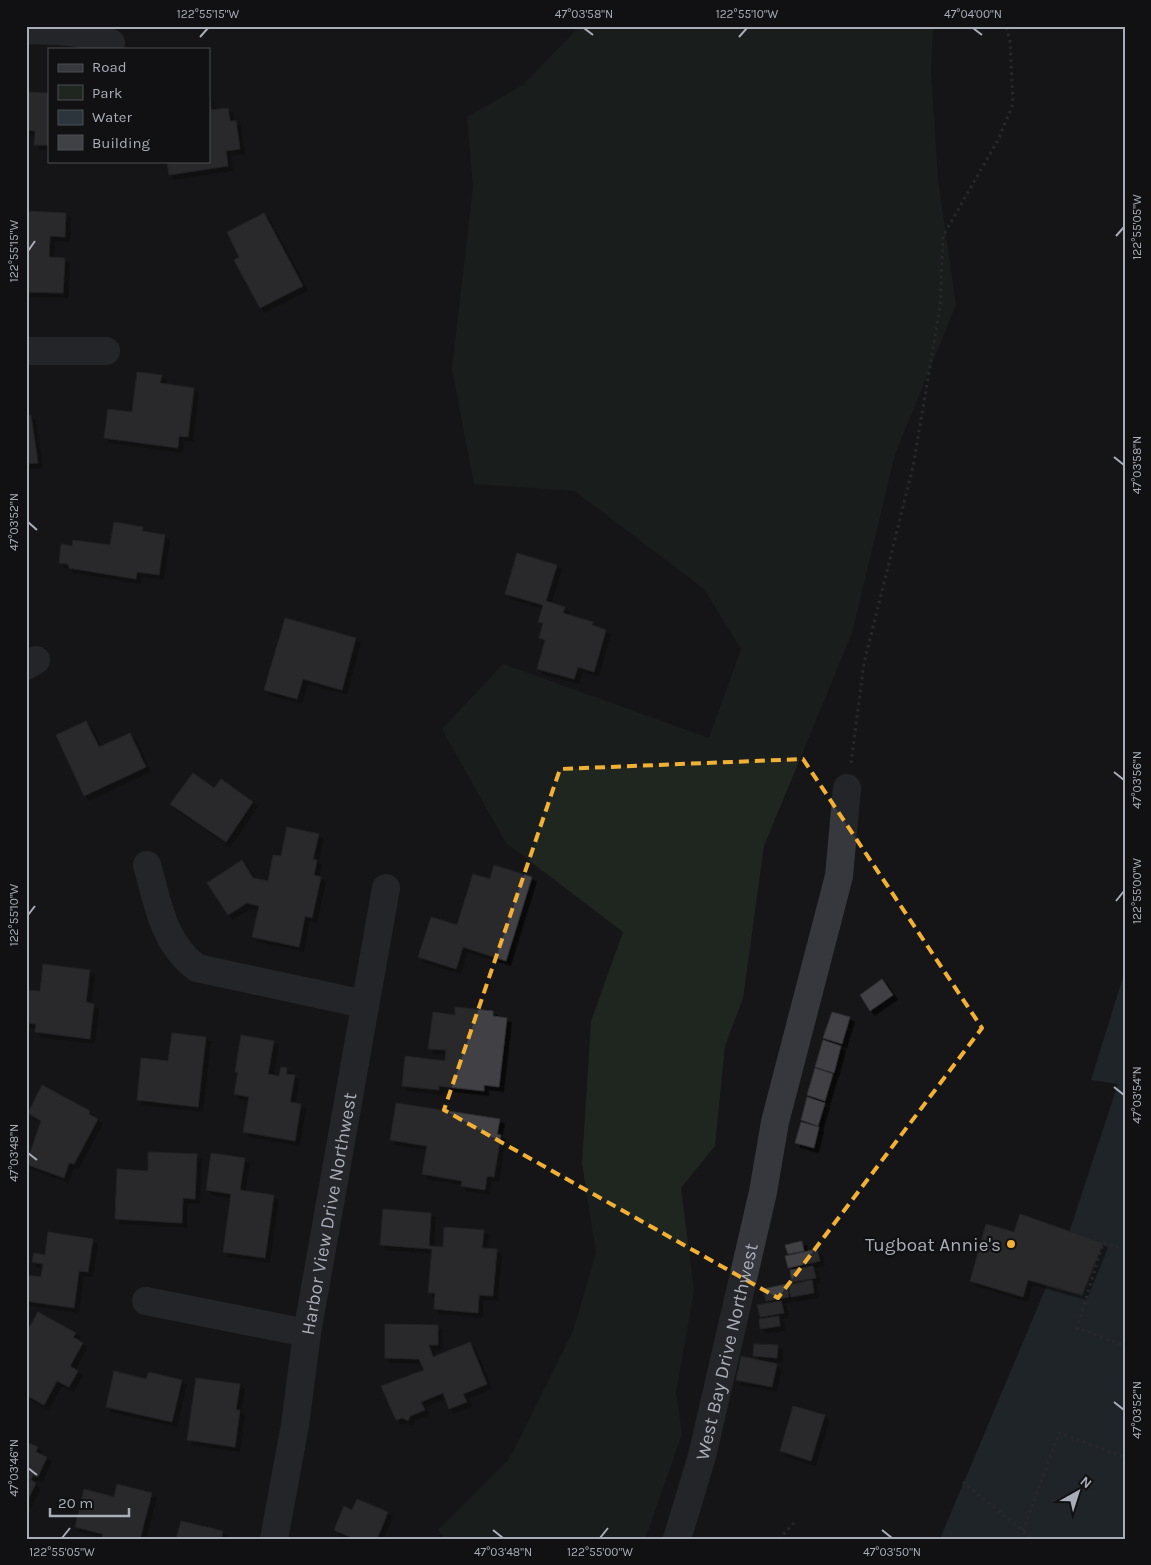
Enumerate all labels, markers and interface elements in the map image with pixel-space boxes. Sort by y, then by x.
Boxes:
text: 122°55'15"W [177,7,239,21]
text: 47°03'58"N [555,7,613,21]
text: 122°55'10"W [716,7,779,21]
text: 47°04'00"N [944,7,1002,21]
legend [48,48,210,162]
text: Road [92,58,127,76]
text: Park [92,84,122,102]
text: Water [92,108,133,126]
text: Building [92,134,150,152]
text: 122°55'05"W [1130,194,1144,260]
text: 122°55'15"W [7,220,21,282]
text: 47°03'58"N [1130,436,1144,494]
text: 47°03'52"N [7,493,21,551]
text: 47°03'56"N [1130,751,1144,809]
text: 122°55'00"W [1130,858,1144,924]
text: 122°55'10"W [7,883,21,946]
text: 47°03'54"N [1130,1066,1144,1124]
street label: Harbor View Drive Northwest [297,1091,362,1337]
text: 47°03'48"N [7,1124,21,1182]
place label: Tugboat Annie's [865,1234,1001,1256]
marker: Tugboat Annie's [1005,1238,1017,1250]
street label: West Bay Drive Northwest [691,1241,763,1462]
text: 47°03'52"N [1130,1381,1144,1439]
text: 47°03'46"N [7,1439,21,1497]
north arrow [1054,1468,1104,1518]
text: N [1077,1473,1095,1492]
scale bar [50,1485,129,1517]
text: 20 m [58,1494,93,1512]
text: 122°55'05"W [29,1545,95,1559]
text: 47°03'48"N [474,1545,532,1559]
text: 122°55'00"W [567,1545,633,1559]
text: 47°03'50"N [863,1545,921,1559]

